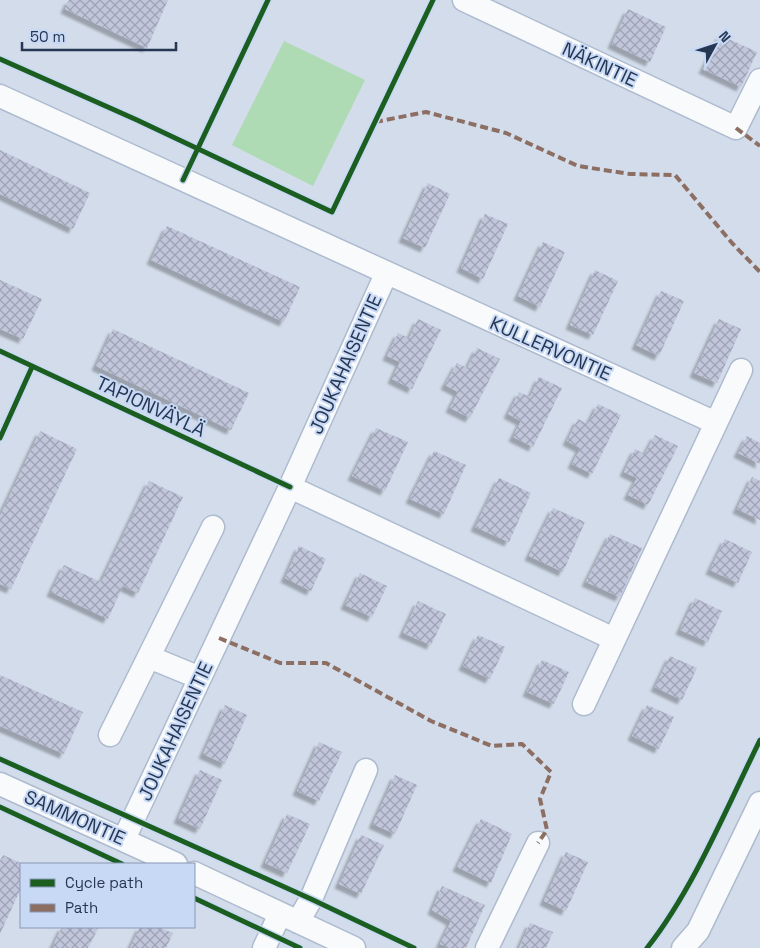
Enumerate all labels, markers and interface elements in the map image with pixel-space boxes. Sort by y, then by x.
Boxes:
scale bar [22,20,176,52]
north arrow [690,20,740,70]
text: 50 m [30,27,65,46]
text: N [715,27,735,46]
street label: NÄKINTIE [558,36,641,93]
street label: JOUKAHAISENTIE [303,290,387,438]
street label: KULLERVONTIE [486,310,616,386]
street label: TAPIONVÄYLÄ [92,370,210,443]
street label: JOUKAHAISENTIE [132,658,219,805]
street label: SAMMONTIE [20,784,129,851]
legend [20,863,195,928]
text: Cycle path [65,873,143,892]
text: Path [65,898,98,917]

